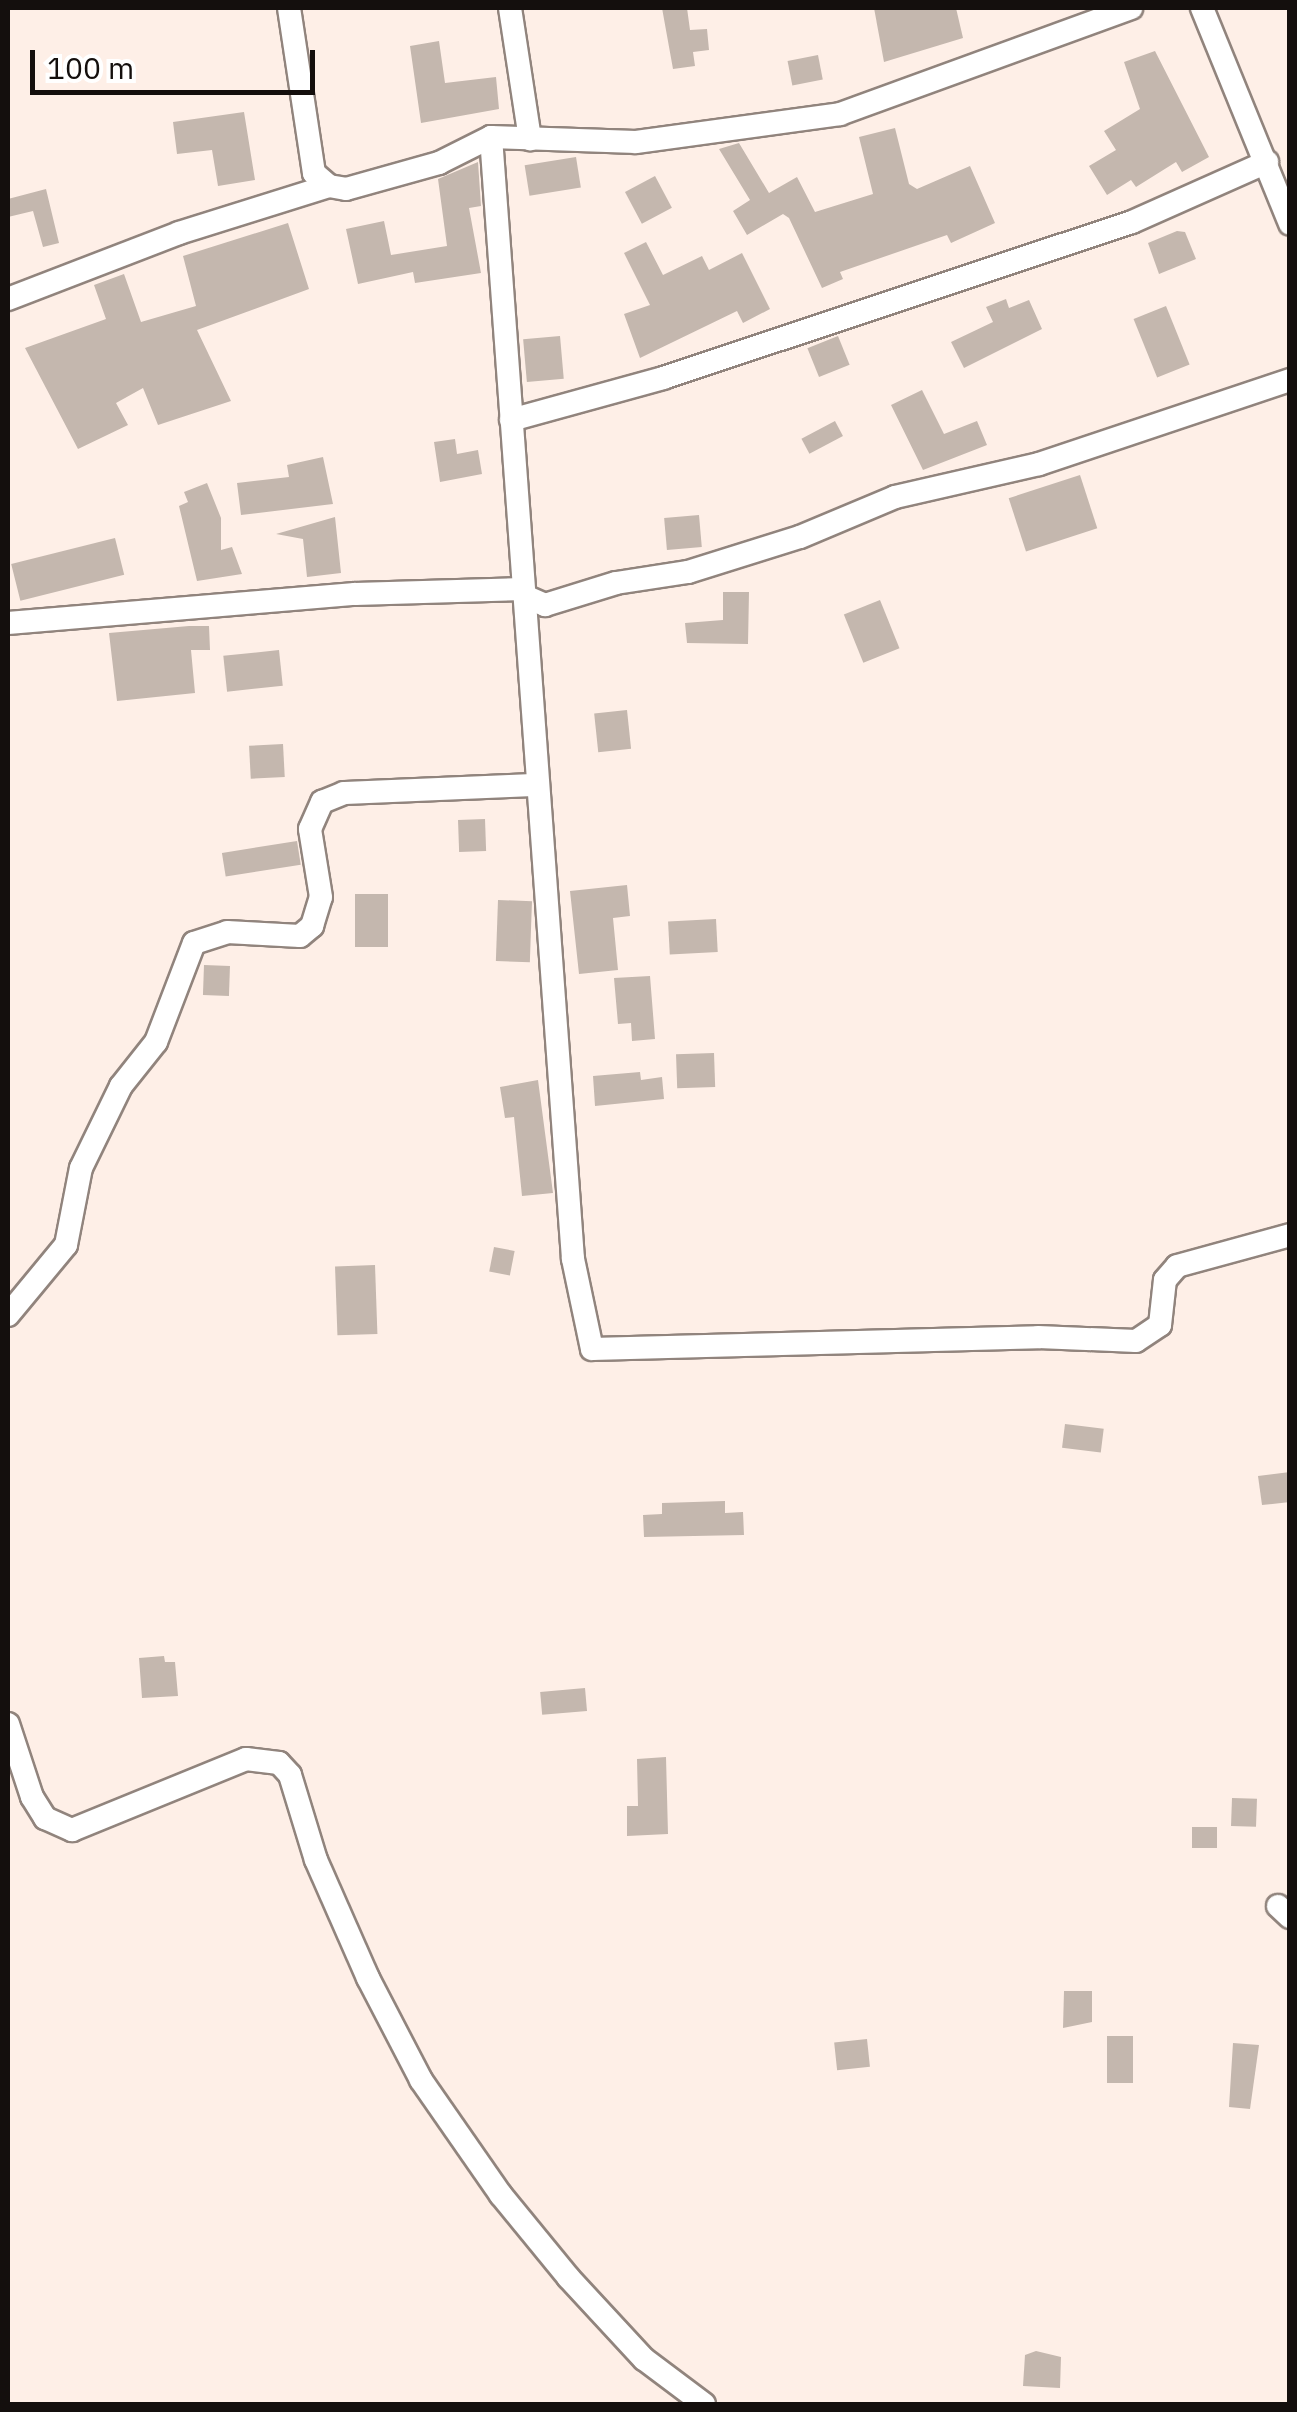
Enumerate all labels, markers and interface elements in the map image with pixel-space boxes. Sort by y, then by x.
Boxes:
scale bar [35,30,320,92]
text: 100 m [47,48,134,87]

